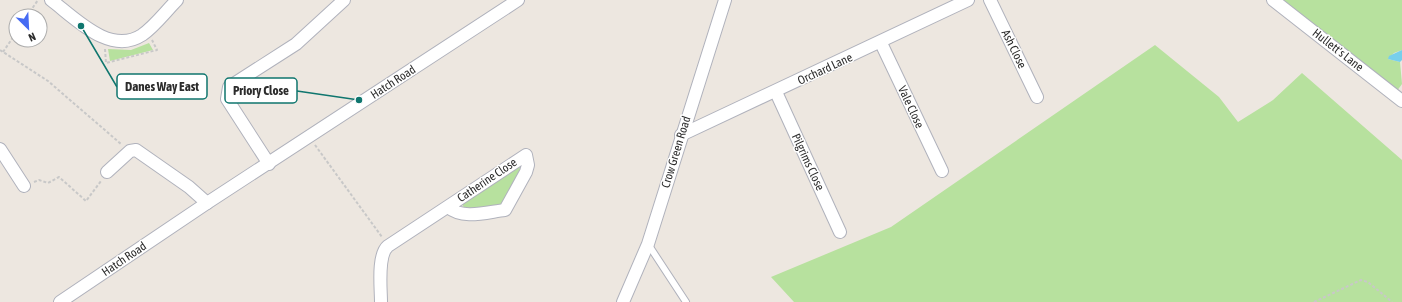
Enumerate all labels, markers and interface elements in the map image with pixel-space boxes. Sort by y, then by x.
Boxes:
north arrow [8,8,48,48]
street label: Hullett's Lane [1310,26,1366,74]
street label: Ash Close [999,27,1029,71]
text: N [27,30,37,44]
street label: Orchard Lane [795,50,855,88]
street label: Hatch Road [368,62,418,102]
callout: Danes Way East [117,74,207,99]
callout: Priory Close [225,78,297,103]
text: Danes Way East [125,79,199,94]
text: Priory Close [233,83,289,98]
street label: Vale Close [895,84,927,130]
street label: Crow Green Road [658,114,694,190]
street label: Pilgrims Close [789,131,827,193]
street label: Catherine Close [455,155,519,205]
street label: Hatch Road [99,239,149,279]

